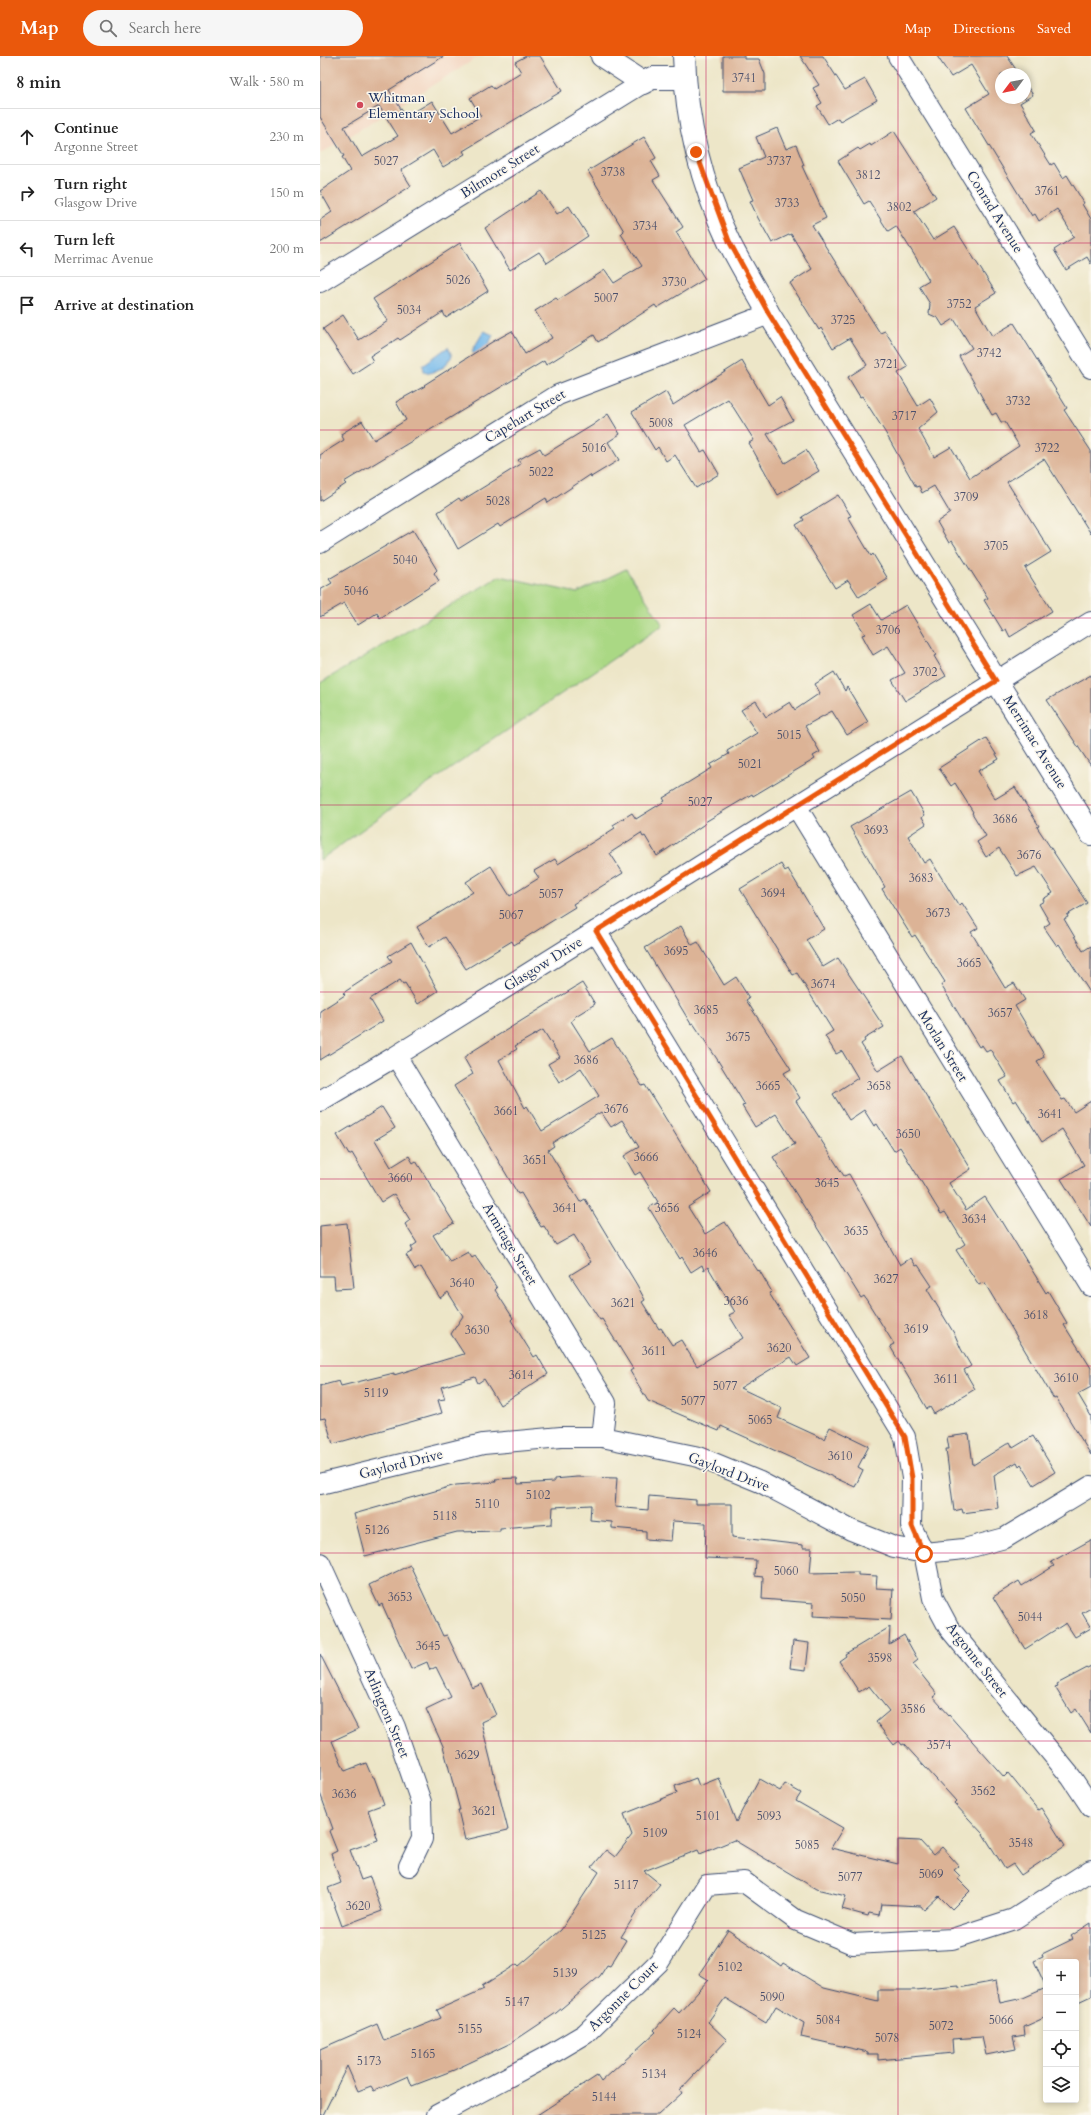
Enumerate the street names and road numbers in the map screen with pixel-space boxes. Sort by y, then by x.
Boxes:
street label: Biltmore Street [457,139,544,203]
street label: Conrad Avenue [962,167,1028,257]
street label: Capehart Street [481,384,569,448]
street label: Merrimac Avenue [999,692,1071,792]
street label: Glasgow Drive [500,932,586,996]
street label: Morlan Street [914,1007,973,1086]
street label: Armitage Street [478,1199,542,1289]
street label: Gaylord Drive [357,1444,445,1484]
street label: Gaylord Drive [686,1448,772,1496]
street label: Argonne Street [942,1619,1013,1702]
street label: Arlington Street [360,1665,415,1761]
street label: Argonne Court [584,1956,663,2035]

